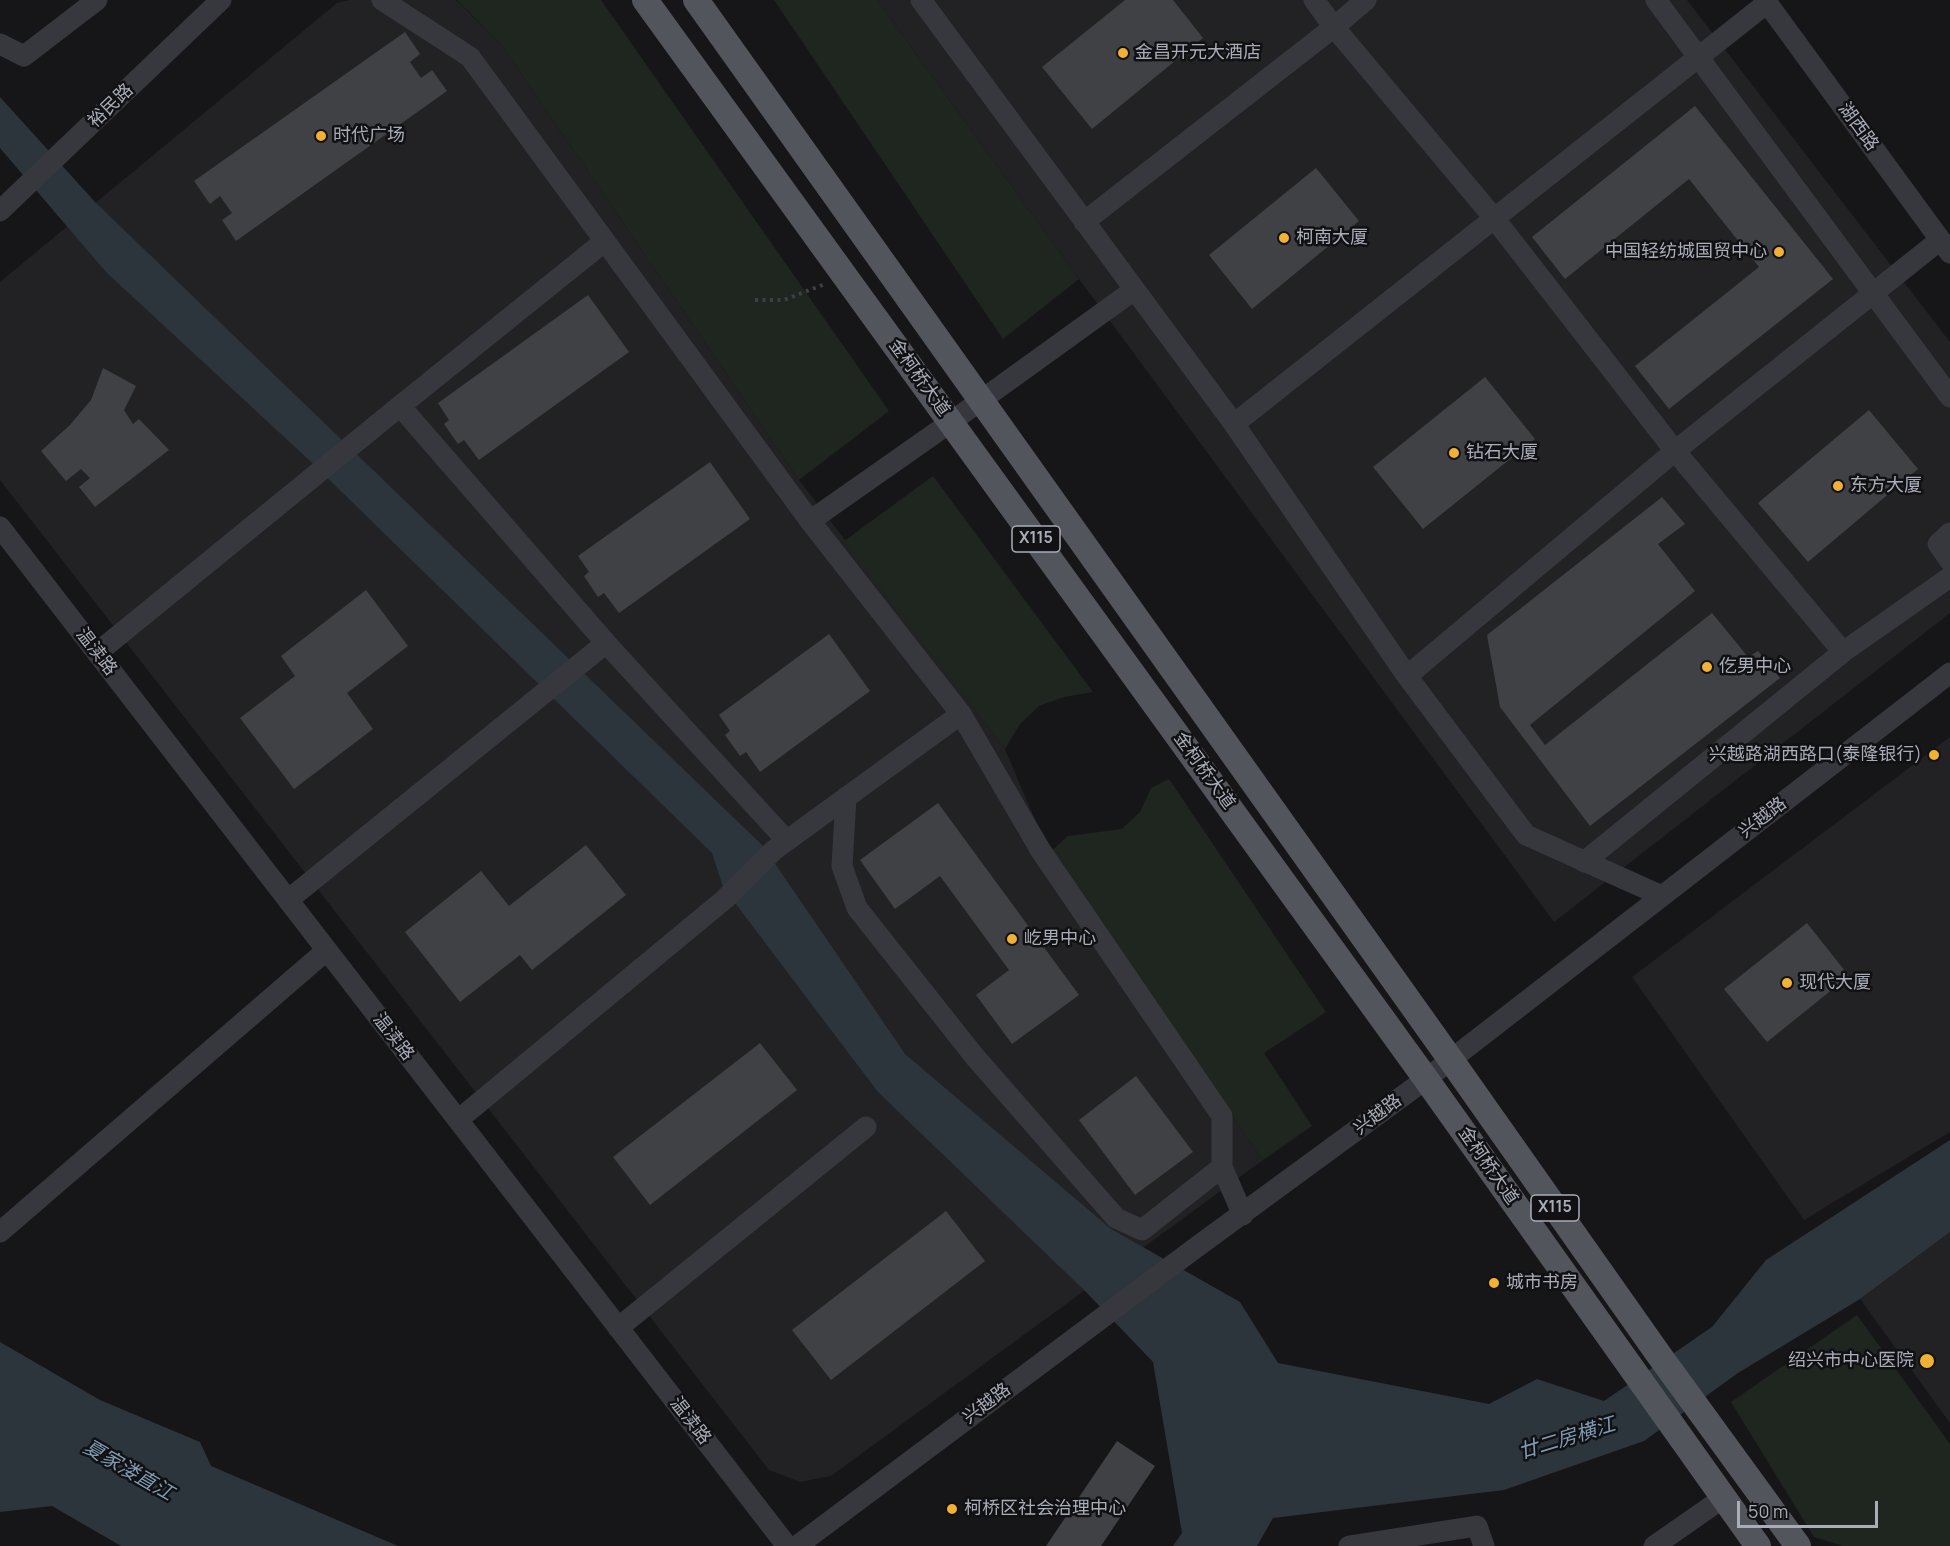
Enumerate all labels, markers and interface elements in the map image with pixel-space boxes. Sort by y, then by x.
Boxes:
place label: 金昌开元大酒店 [1135,42,1261,64]
marker: 金昌开元大酒店 [1116,46,1130,60]
street label: 裕民路 [84,79,138,133]
street label: 湖西路 [1833,99,1883,155]
place label: 时代广场 [333,125,405,147]
marker: 时代广场 [314,129,328,143]
place label: 柯南大厦 [1296,227,1368,249]
marker: 柯南大厦 [1277,231,1291,245]
place label: 中国轻纺城国贸中心 [1605,241,1767,263]
marker: 中国轻纺城国贸中心 [1772,245,1786,259]
street label: 金柯桥大道 [884,335,954,421]
place label: 钻石大厦 [1466,442,1538,464]
marker: 钻石大厦 [1447,446,1461,460]
place label: 东方大厦 [1850,475,1922,497]
marker: 东方大厦 [1831,479,1845,493]
road number: X115 [1012,526,1060,552]
street label: 温渎路 [71,624,121,680]
place label: 仡男中心 [1719,656,1791,678]
marker: 仡男中心 [1700,660,1714,674]
street label: 金柯桥大道 [1169,728,1239,814]
place label: 兴越路湖西路口(泰隆银行) [1709,744,1922,766]
marker: 兴越路湖西路口(泰隆银行) [1927,748,1941,762]
street label: 兴越路 [1735,793,1791,843]
place label: 屹男中心 [1024,928,1096,950]
marker: 屹男中心 [1005,932,1019,946]
place label: 现代大厦 [1799,972,1871,994]
marker: 现代大厦 [1780,976,1794,990]
street label: 温渎路 [368,1009,418,1065]
street label: 兴越路 [1350,1090,1406,1140]
street label: 金柯桥大道 [1453,1123,1523,1209]
road number: X115 [1531,1195,1579,1221]
place label: 城市书房 [1506,1272,1578,1294]
marker: 城市书房 [1487,1276,1501,1290]
place label: 绍兴市中心医院 [1788,1350,1914,1372]
marker: 绍兴市中心医院 [1918,1352,1936,1370]
street label: 兴越路 [959,1379,1015,1429]
street label: 温渎路 [665,1393,715,1449]
water label: 廿二房横江 [1516,1413,1618,1465]
water label: 夏家溇直江 [79,1436,177,1506]
scale bar [1740,1489,1881,1527]
place label: 柯桥区社会治理中心 [964,1498,1126,1520]
text: 50 m [1748,1499,1788,1523]
marker: 柯桥区社会治理中心 [945,1502,959,1516]

